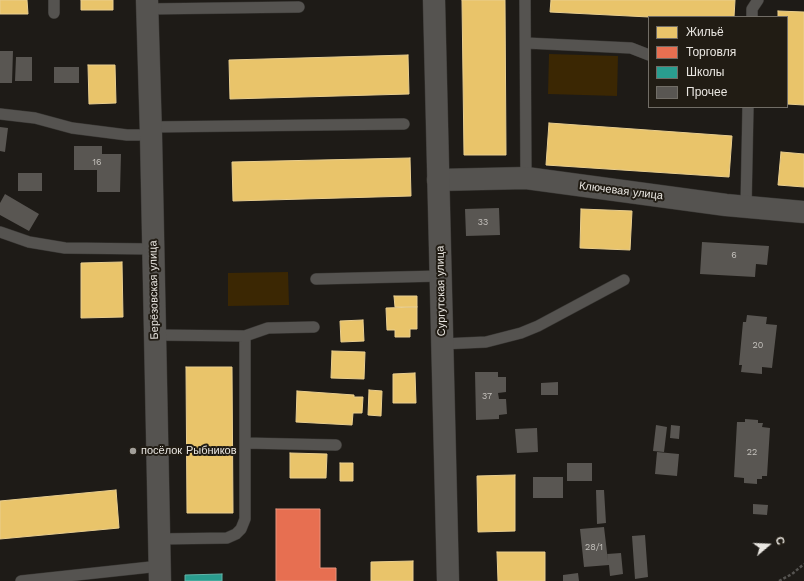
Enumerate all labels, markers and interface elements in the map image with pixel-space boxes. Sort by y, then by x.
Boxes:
legend [648,16,788,108]
text: Жильё [686,25,724,39]
text: Торговля [686,45,736,59]
text: Школы [686,65,724,79]
text: Прочее [686,85,727,99]
house number: 16 [93,157,101,167]
street label: Ключевая улица [578,179,664,203]
house number: 33 [478,217,488,227]
street label: Берёзовская улица [147,240,161,340]
street label: Сургутская улица [434,246,448,336]
house number: 6 [731,250,737,260]
house number: 20 [753,340,763,350]
house number: 37 [482,391,492,401]
place label: посёлок Рыбников [141,444,237,458]
marker: посёлок Рыбников [128,446,138,456]
house number: 22 [747,447,757,457]
north arrow [748,525,788,565]
text: С [772,535,787,547]
house number: 28/1 [585,542,603,552]

